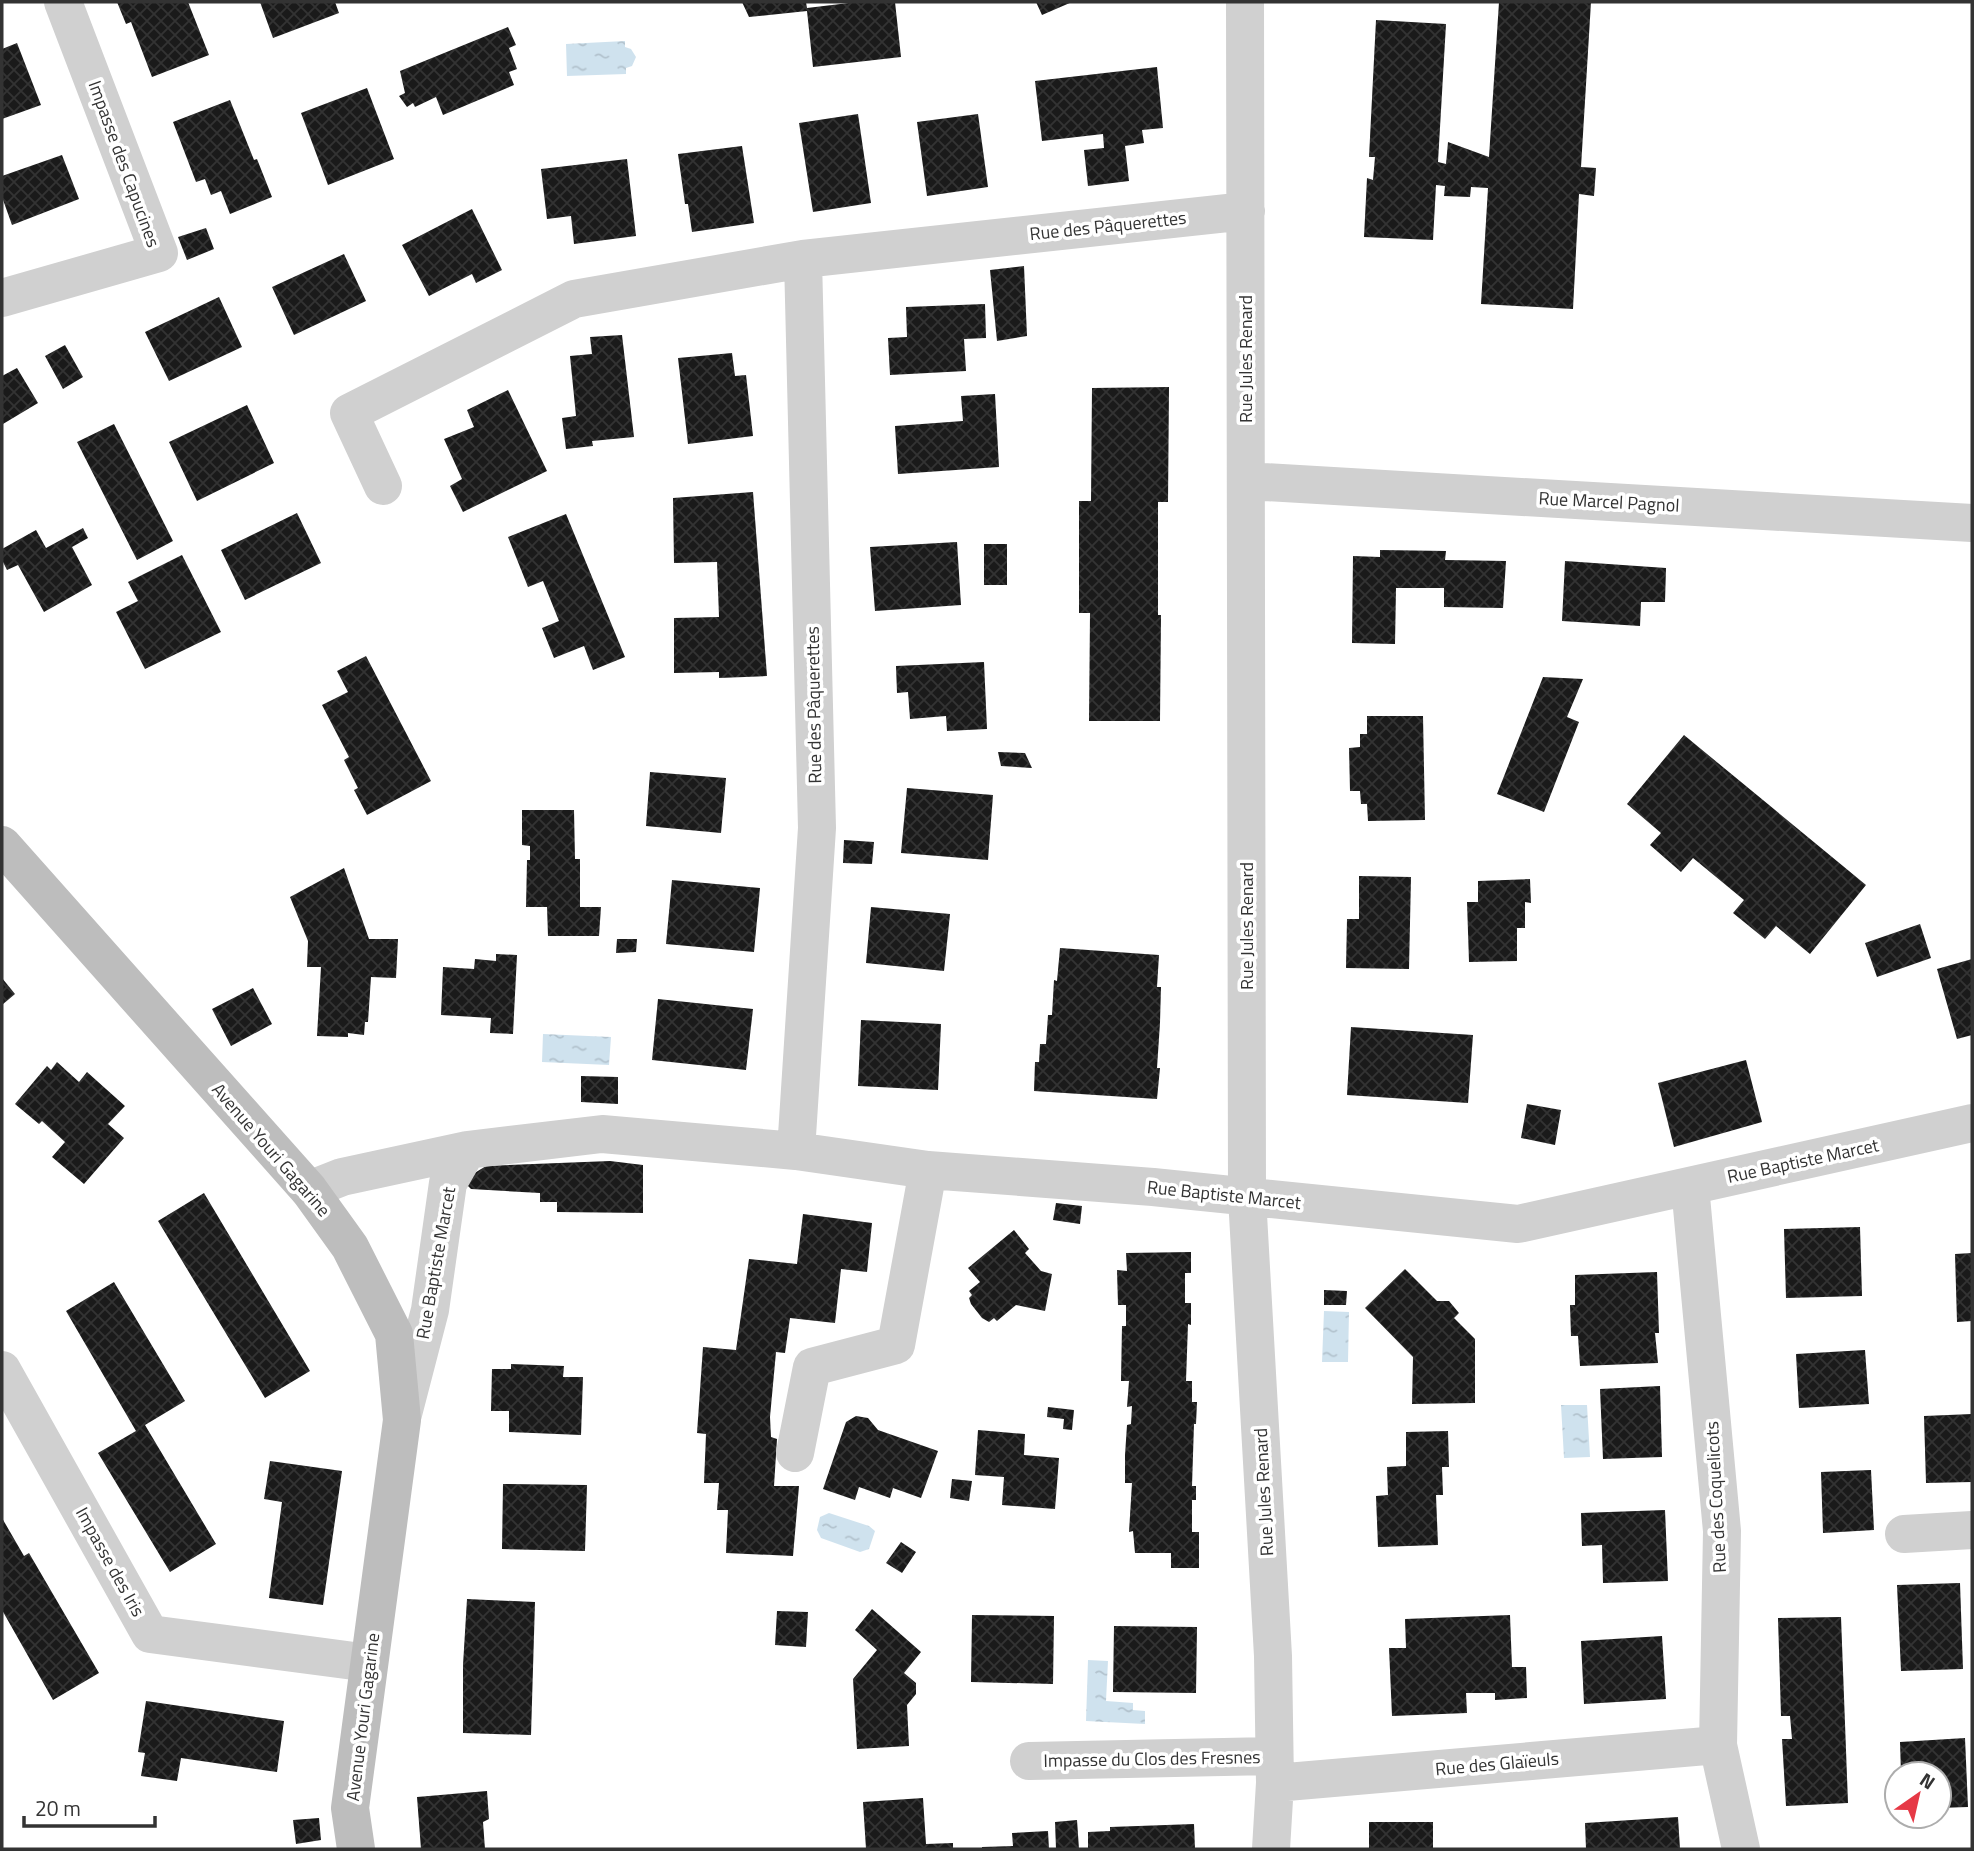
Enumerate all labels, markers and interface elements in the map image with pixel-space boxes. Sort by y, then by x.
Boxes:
street label: Impasse des Capucines [82,77,167,251]
street label: Rue des Pâquerettes [1028,204,1188,247]
street label: Rue Jules Renard [1232,295,1259,423]
street label: Rue Marcel Pagnol [1538,484,1680,519]
street label: Rue des Pâquerettes [799,626,828,784]
street label: Rue Jules Renard [1233,862,1260,990]
street label: Avenue Youri Gagarine [206,1077,337,1222]
street label: Rue Baptiste Marcet [1725,1131,1882,1190]
street label: Rue Baptiste Marcet [1146,1173,1303,1216]
street label: Rue Baptiste Marcet [409,1184,462,1341]
street label: Rue des Coquelicots [1698,1421,1733,1574]
street label: Rue Jules Renard [1247,1427,1280,1557]
street label: Impasse des Iris [69,1502,152,1622]
street label: Avenue Youri Gagarine [339,1631,386,1803]
street label: Impasse du Clos des Fresnes [1043,1743,1261,1774]
street label: Rue des Glaïeuls [1434,1745,1560,1782]
north arrow [1883,1760,1953,1830]
text: N [1914,1765,1941,1796]
scale bar [24,1784,156,1828]
text: 20 m [35,1792,81,1824]

